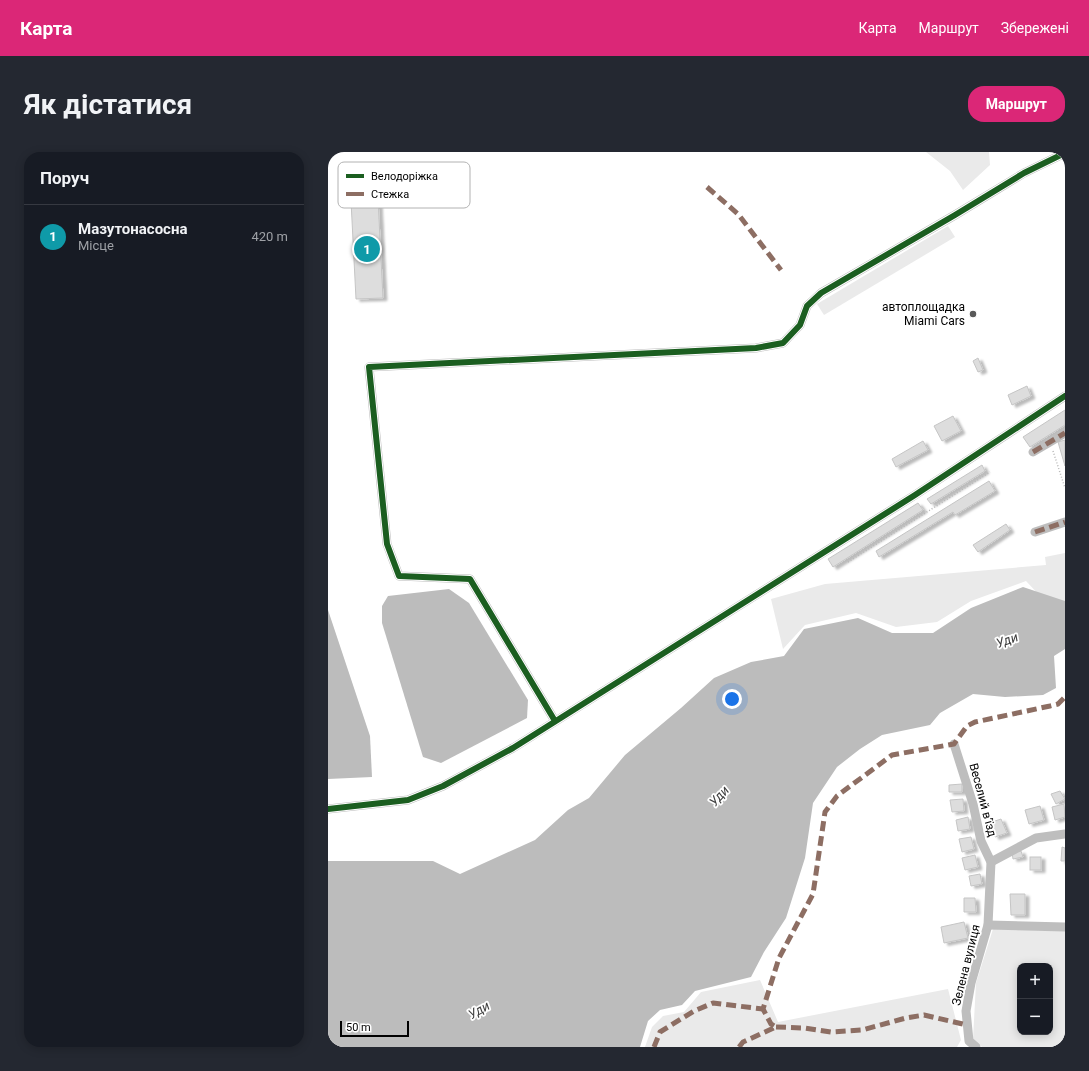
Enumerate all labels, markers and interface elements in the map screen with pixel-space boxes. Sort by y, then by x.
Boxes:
text: Карта [20,17,72,40]
text: Карта [858,20,897,36]
text: Маршрут [919,20,979,36]
text: Збережені [1001,20,1069,36]
button: Маршрут [968,86,1065,122]
text: Як дістатися [24,88,192,121]
legend [338,162,470,208]
text: Поруч [40,168,89,188]
text: Велодоріжка [371,170,438,183]
text: Стежка [371,188,409,201]
text: Мазутонасосна [78,220,187,238]
text: 1 [49,229,57,244]
text: 420 m [251,229,288,244]
pin: 1 [354,234,380,264]
text: Місце [78,238,114,253]
place label: автоплощадка Miami Cars [882,300,965,328]
marker: автоплощадка Miami Cars [968,309,978,319]
water label: Уди [994,629,1020,651]
your location [722,689,742,709]
street label: Веселий в’їзд [966,762,1000,838]
water label: Уди [706,783,732,809]
street label: Зелена вулиця [949,923,983,1007]
map controls [1017,963,1053,1035]
button: + [1017,963,1053,999]
water label: Уди [466,998,492,1022]
button: − [1017,999,1053,1035]
scale bar [340,1019,409,1038]
text: 50 m [346,1021,371,1034]

